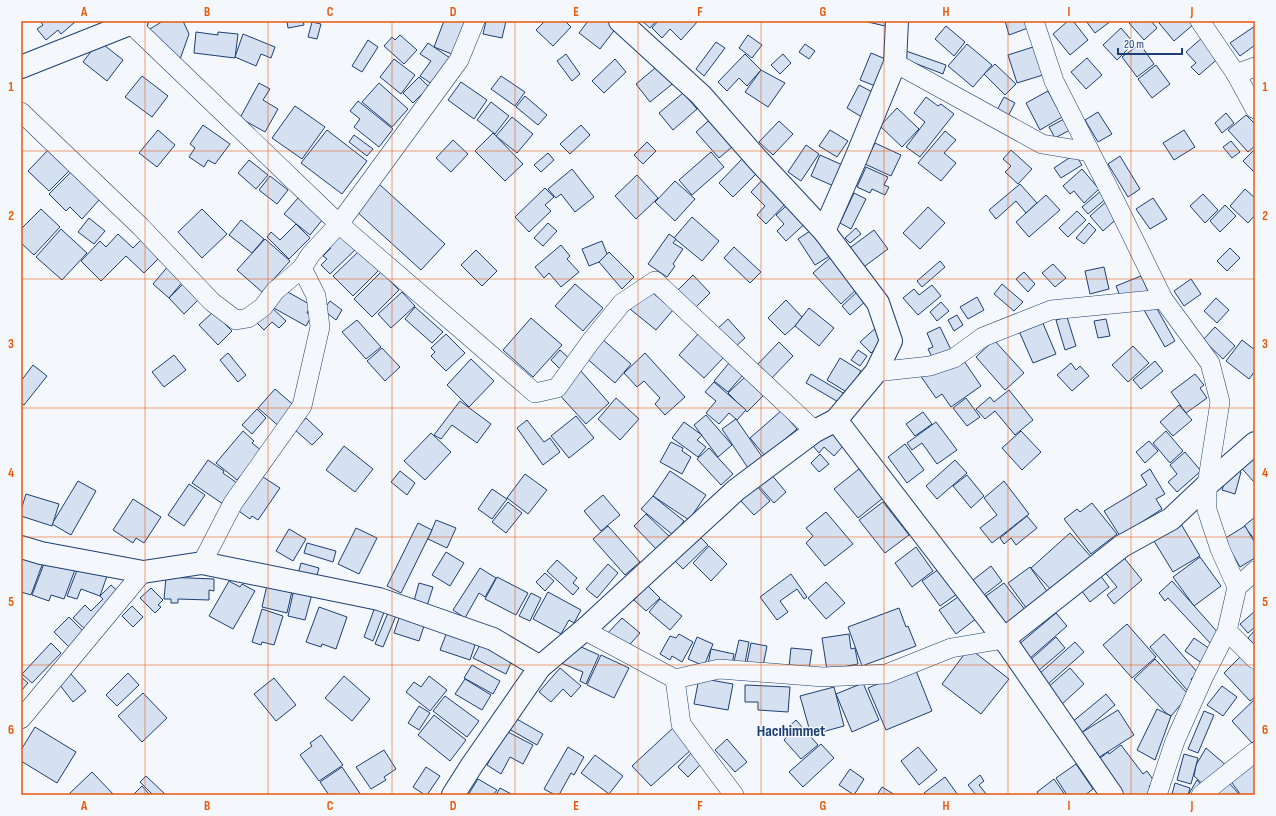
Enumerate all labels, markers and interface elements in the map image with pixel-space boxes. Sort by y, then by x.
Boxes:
text: A [80,4,88,20]
text: B [204,4,210,20]
text: C [327,4,334,20]
text: D [450,4,457,20]
text: E [573,4,579,20]
text: F [697,4,703,20]
text: G [820,4,827,20]
text: H [943,4,950,20]
text: I [1068,4,1071,20]
text: J [1190,4,1194,20]
scale bar [1118,30,1182,56]
text: 20 m [1124,37,1144,52]
text: 1 [8,79,14,95]
text: 1 [1262,79,1268,95]
text: 2 [8,208,14,224]
text: 2 [1262,208,1268,224]
text: 3 [8,336,14,352]
text: 3 [1262,336,1268,352]
text: 4 [8,465,14,481]
text: 4 [1262,465,1268,481]
text: 5 [8,594,14,610]
text: 5 [1262,594,1268,610]
text: 6 [8,722,14,738]
district label: Hacıhimmet [757,722,825,741]
text: 6 [1262,722,1268,738]
text: A [80,798,88,814]
text: B [204,798,210,814]
text: C [327,798,334,814]
text: D [450,798,457,814]
text: E [573,798,579,814]
text: F [697,798,703,814]
text: G [820,798,827,814]
text: H [943,798,950,814]
text: I [1068,798,1071,814]
text: J [1190,798,1194,814]

